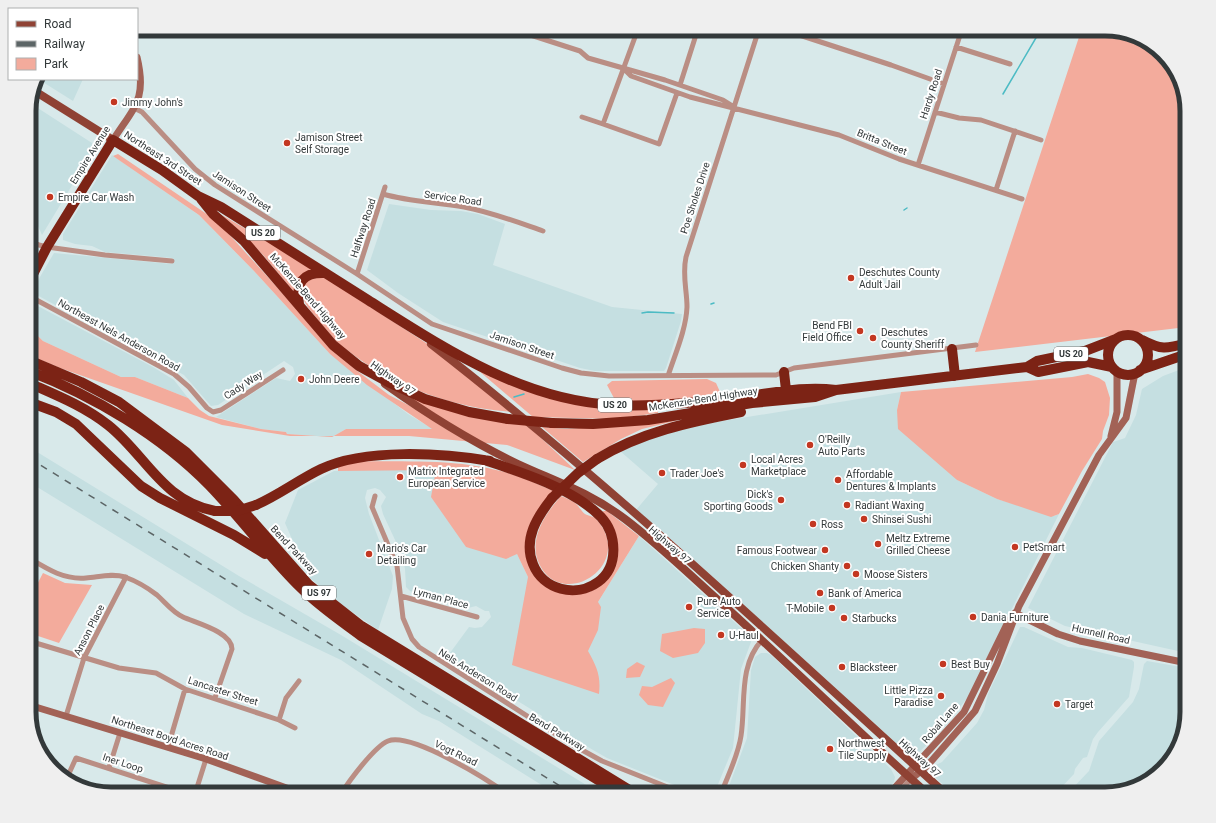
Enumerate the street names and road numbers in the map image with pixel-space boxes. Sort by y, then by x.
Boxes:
street label: Hardy Road [918,68,944,120]
street label: Empire Avenue [68,124,112,186]
street label: Britta Street [855,127,909,157]
street label: Northeast 3rd Street [122,129,204,187]
street label: Poe Sholes Drive [678,161,712,235]
street label: Jamison Street [211,168,273,214]
street label: Service Road [424,189,482,207]
street label: Halfway Road [348,197,378,259]
road number: US 20 [246,226,280,240]
street label: McKenzie-Bend Highway [268,251,348,341]
street label: Northeast Nels Anderson Road [56,297,182,373]
street label: Jamison Street [488,329,556,361]
road number: US 20 [1054,347,1088,361]
street label: Highway 97 [369,359,418,398]
street label: Cady Way [222,368,265,401]
street label: McKenzie-Bend Highway [648,385,758,413]
road number: US 20 [598,398,632,412]
street label: Bend Parkway [269,523,320,577]
street label: Highway 97 [647,524,694,566]
street label: Lyman Place [412,585,470,611]
road number: US 97 [302,586,336,600]
street label: Anson Place [71,603,107,657]
street label: Hunnell Road [1071,622,1131,646]
street label: Nels Anderson Road [437,646,519,704]
street label: Lancaster Street [187,674,259,708]
street label: Robal Lane [920,701,960,745]
street label: Bend Parkway [527,711,587,753]
street label: Northeast Boyd Acres Road [110,714,230,762]
street label: Highway 97 [897,737,943,780]
street label: Vogt Road [433,738,479,768]
street label: Iner Loop [101,751,145,775]

